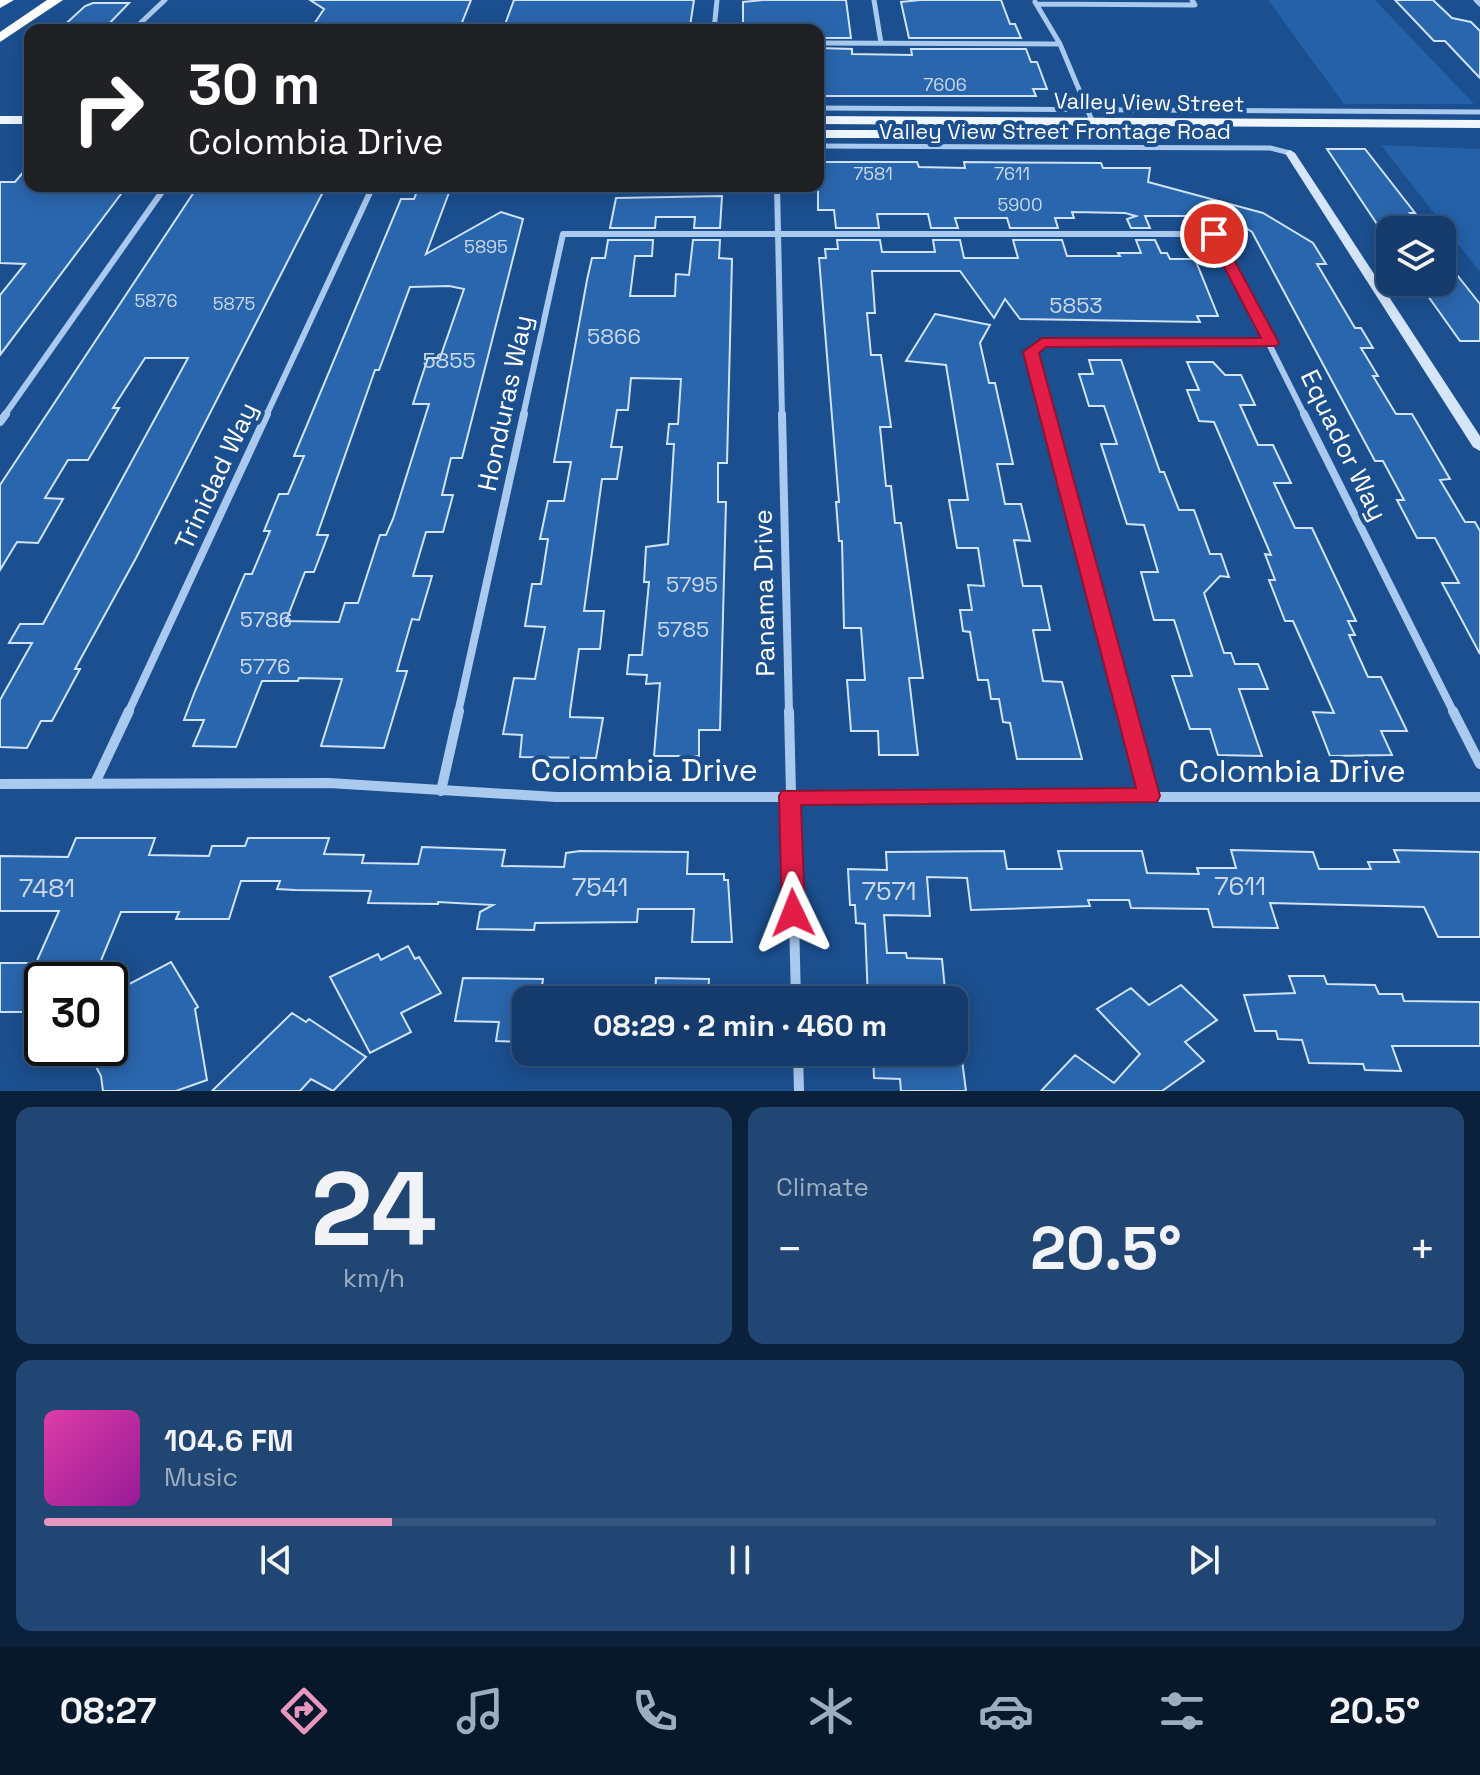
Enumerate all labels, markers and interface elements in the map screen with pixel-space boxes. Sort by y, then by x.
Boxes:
text: 30 m [188,49,320,120]
icon: right [56,56,160,160]
house number: 7606 [923,73,967,96]
street label: Valley View Street [1054,86,1244,118]
street label: Valley View Street Frontage Road [879,117,1231,145]
text: Colombia Drive [188,119,444,165]
house number: 7581 [853,162,893,185]
house number: 7611 [994,162,1030,185]
house number: 5900 [998,193,1042,216]
pin [1180,200,1248,268]
icon: arrive [1192,212,1236,256]
map controls [1376,216,1456,296]
button: layers [1376,216,1456,296]
house number: 5895 [464,235,508,258]
house number: 5876 [135,289,177,312]
house number: 5853 [1049,291,1103,319]
house number: 5875 [213,292,255,315]
street label: Honduras Way [470,312,540,494]
house number: 5866 [587,322,641,350]
house number: 5855 [422,346,476,374]
street label: Equador Way [1293,364,1395,526]
street label: Trinidad Way [167,397,265,555]
street label: Panama Drive [746,509,782,677]
house number: 5795 [666,570,718,598]
house number: 5786 [240,605,292,633]
house number: 5785 [657,615,709,643]
house number: 5776 [239,652,291,680]
street label: Colombia Drive [530,750,758,790]
street label: Colombia Drive [1178,751,1406,791]
house number: 7611 [1214,869,1266,903]
house number: 7541 [572,870,628,904]
house number: 7481 [19,871,75,905]
position arrow [751,871,835,955]
house number: 7571 [861,874,917,908]
speed limit sign: 30 [24,962,128,1066]
text: 08:29 · 2 min · 460 m [593,1006,887,1045]
text: 24 [311,1143,437,1275]
text: Climate [776,1170,869,1204]
text: 20.5° [1030,1210,1182,1287]
text: − [776,1221,803,1277]
text: + [1409,1221,1436,1277]
text: km/h [343,1261,405,1295]
text: 104.6 FM [164,1421,293,1460]
text: Music [164,1460,238,1494]
icon: previous [254,1538,298,1582]
icon: pause [718,1538,762,1582]
icon: next [1182,1538,1226,1582]
icon: directions [276,1683,332,1739]
icon: music [452,1683,508,1739]
icon: phone [627,1683,683,1739]
icon: climate [803,1683,859,1739]
icon: car [978,1683,1034,1739]
icon: filters [1154,1683,1210,1739]
text: 08:27 [60,1688,156,1734]
text: 20.5° [1329,1688,1420,1734]

